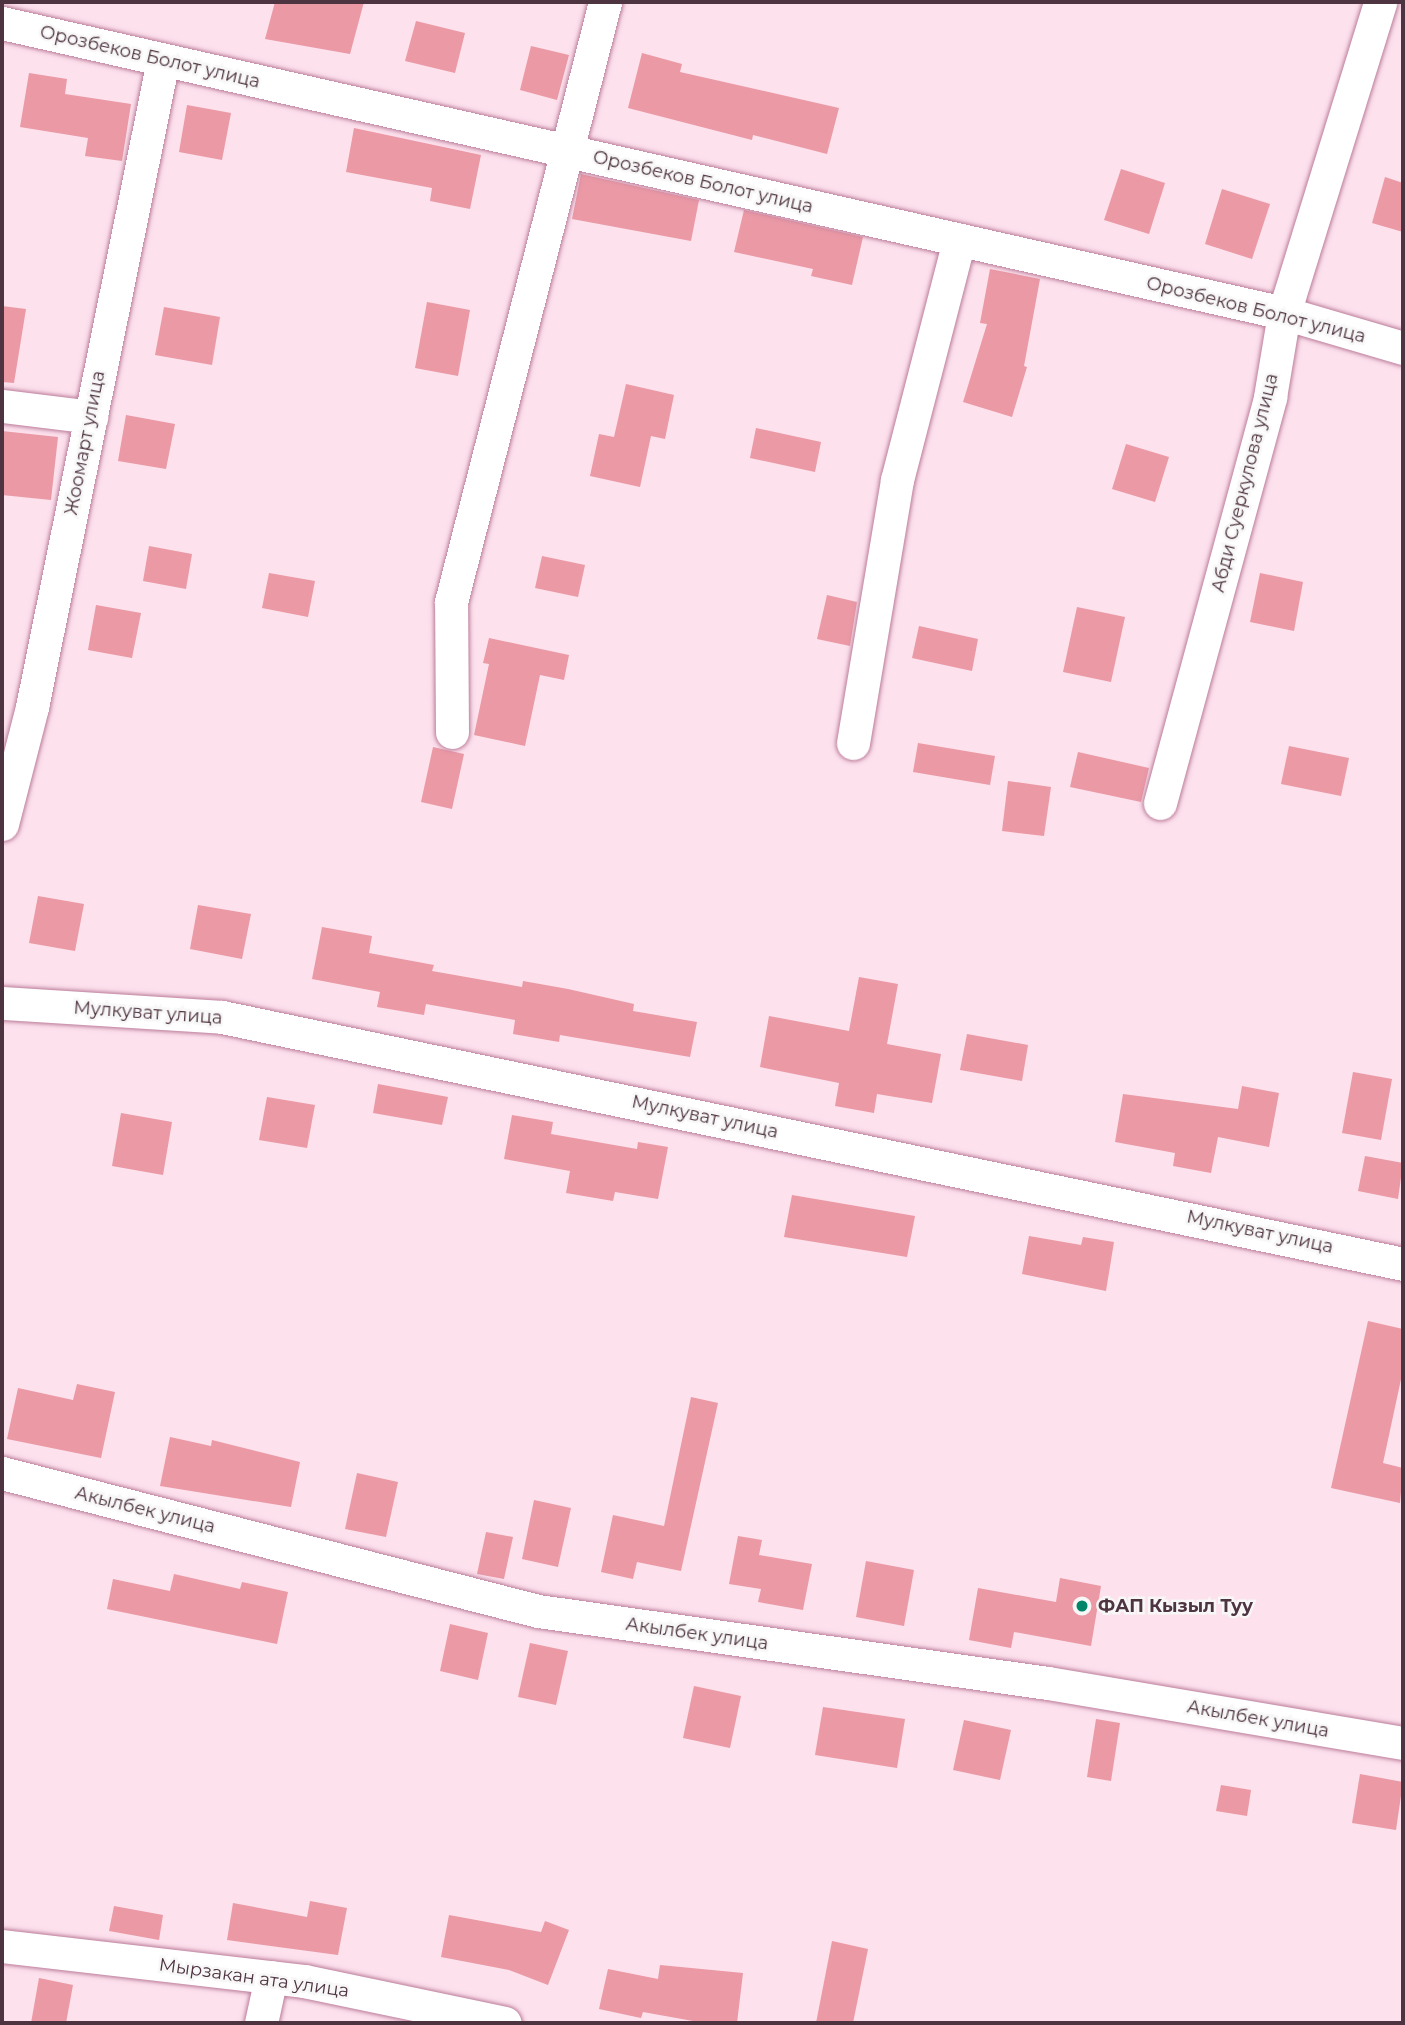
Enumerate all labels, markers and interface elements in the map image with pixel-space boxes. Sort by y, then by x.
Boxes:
street label: Орозбеков Болот улица [38,21,262,93]
street label: Орозбеков Болот улица [591,146,815,218]
street label: Орозбеков Болот улица [1144,272,1368,348]
street label: Жоомарт улица [60,369,110,517]
street label: Абди Суеркулова улица [1207,371,1283,595]
street label: Мулкуват улица [73,997,223,1029]
street label: Мулкуват улица [630,1091,780,1143]
street label: Мулкуват улица [1185,1206,1335,1258]
street label: Акылбек улица [73,1482,217,1538]
place label: ФАП Кызыл Туу [1098,1595,1253,1617]
marker: ФАП Кызыл Туу [1072,1596,1092,1616]
street label: Акылбек улица [624,1613,770,1655]
street label: Акылбек улица [1185,1696,1331,1742]
street label: Мырзакан ата улица [157,1954,351,2002]

